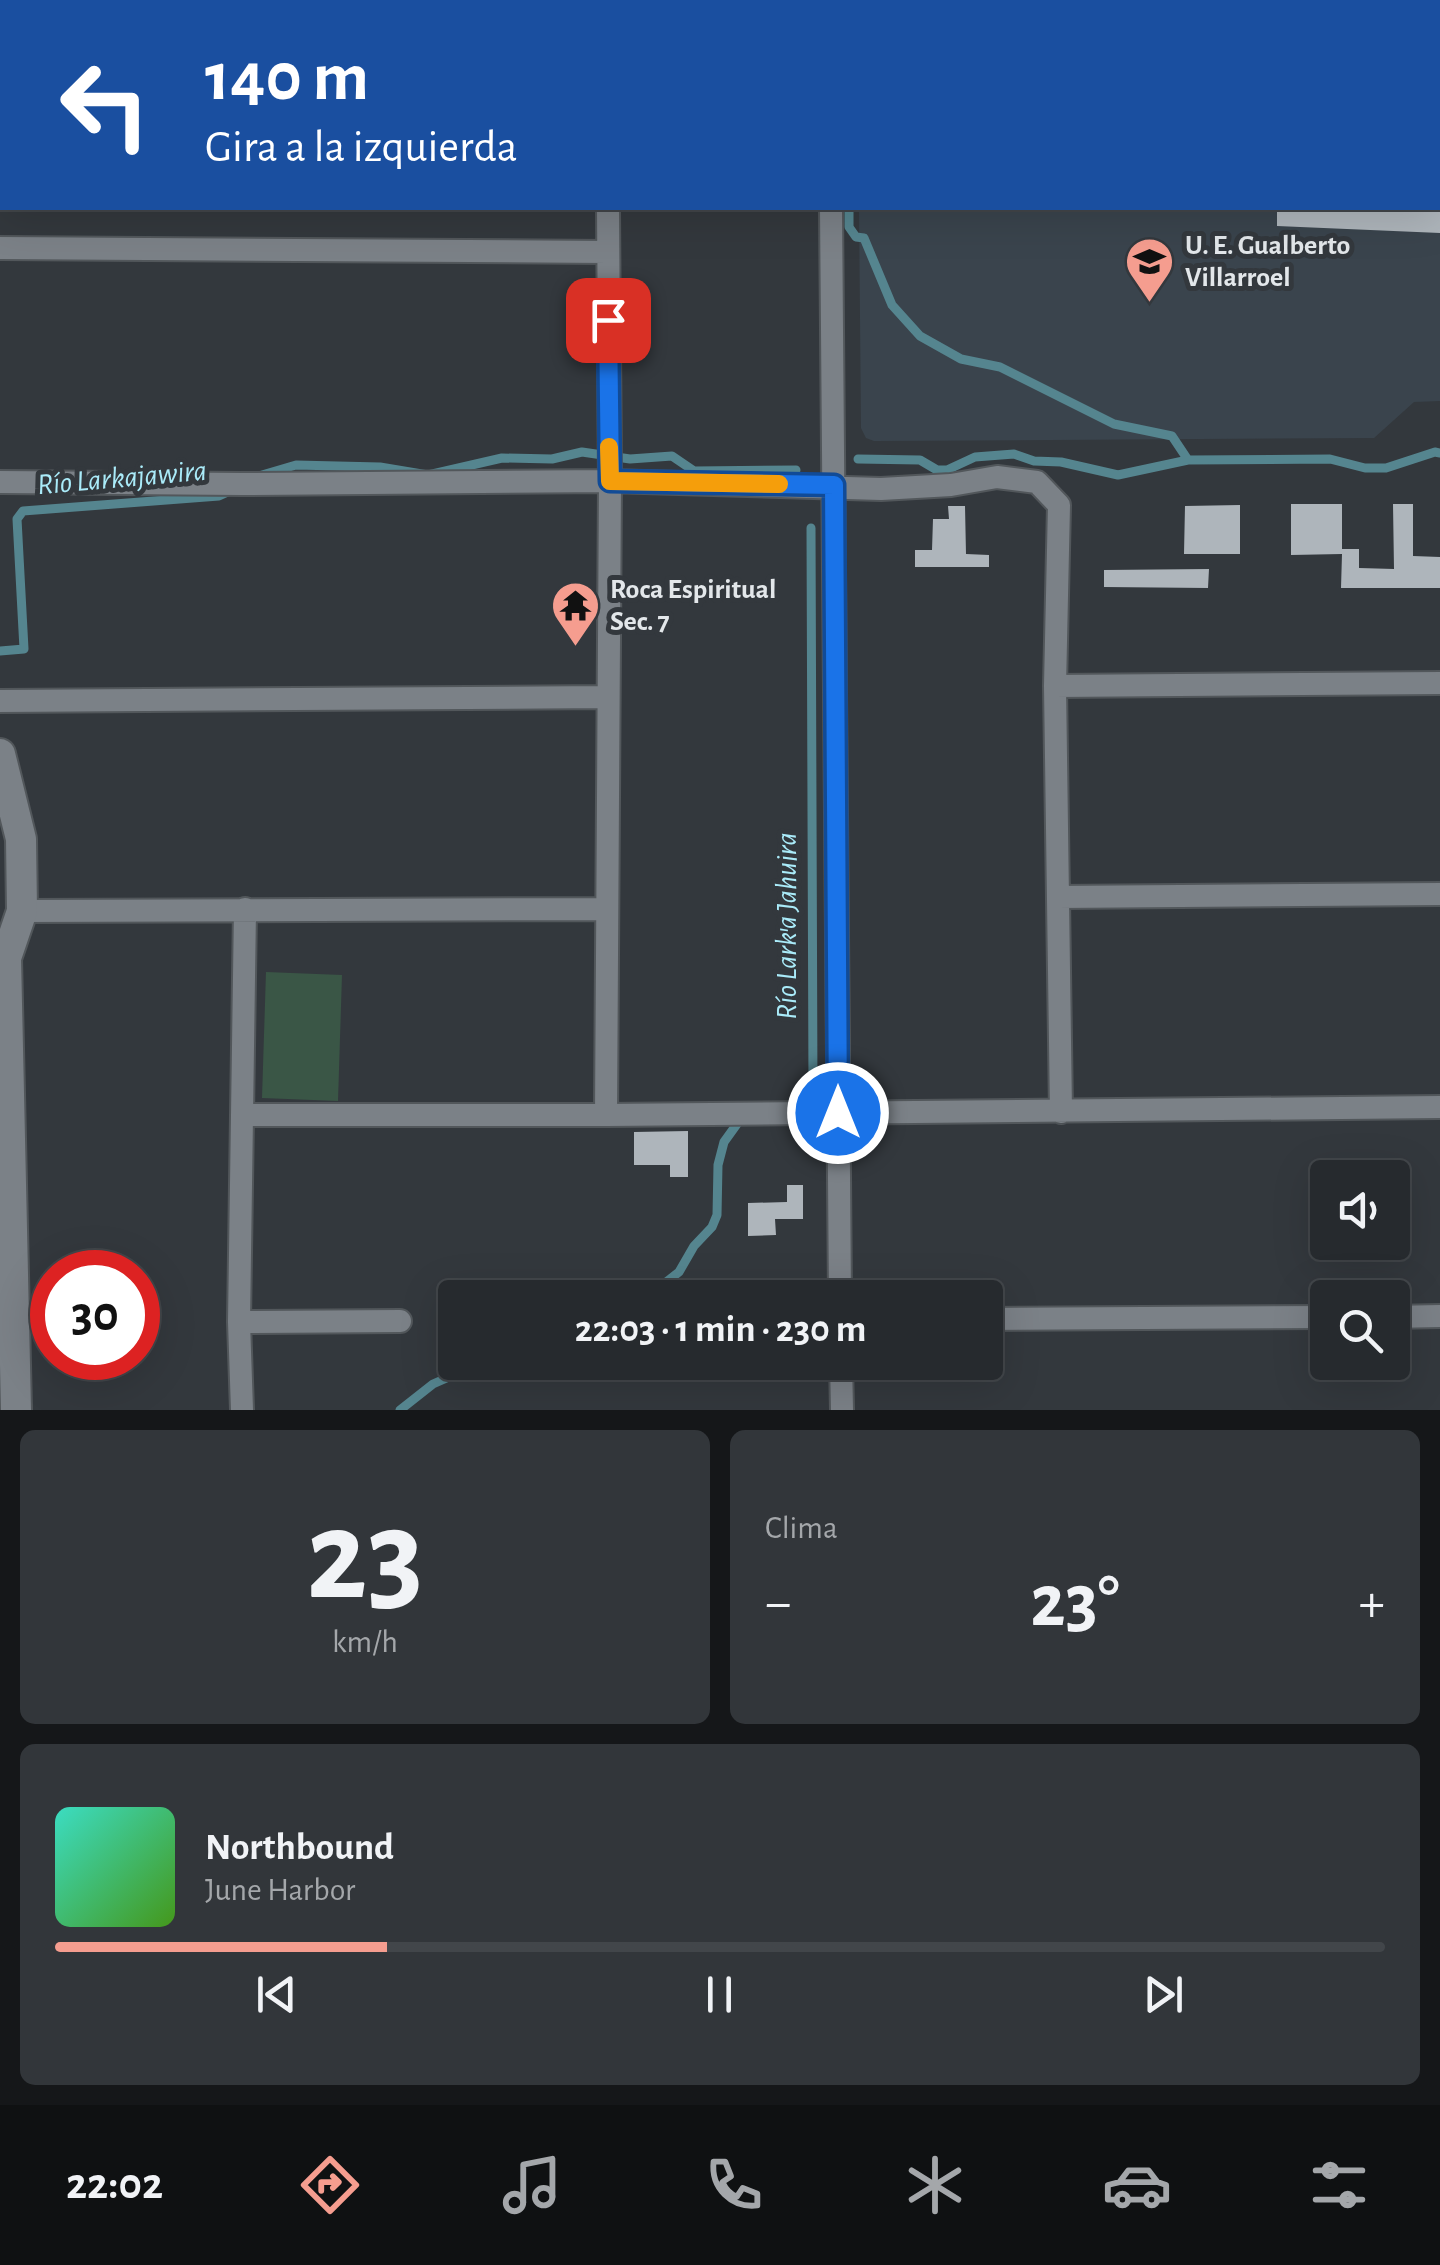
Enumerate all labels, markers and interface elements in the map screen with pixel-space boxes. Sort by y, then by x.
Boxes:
icon: left [40,40,170,170]
text: 140 m [205,43,369,113]
text: Gira a la izquierda [205,125,518,170]
place label: U. E. Gualberto Villarroel [1185,232,1350,292]
school or university icon: U. E. Gualberto Villarroel [1124,236,1176,304]
pin [566,278,651,363]
icon: arrive [581,293,636,348]
water label: Río Larkajawira [36,456,208,500]
place label: Roca Espiritual Sec. 7 [610,576,776,636]
temple icon: Roca Espiritual Sec. 7 [549,580,601,648]
water label: Río Lark’a Jahuira [772,832,802,1020]
position arrow [786,1061,890,1165]
map controls [1310,1160,1410,1380]
button: sound [1310,1160,1410,1260]
speed limit sign: 30 [30,1250,160,1380]
button: search [1310,1280,1410,1380]
text: 22:03 · 1 min · 230 m [575,1311,866,1349]
text: 23 [306,1493,424,1623]
text: Clima [765,1512,838,1544]
text: 23° [1030,1565,1120,1640]
text: − [765,1576,791,1631]
text: + [1359,1576,1385,1631]
text: km/h [332,1626,398,1658]
text: Northbound [205,1829,394,1867]
text: June Harbor [205,1874,355,1906]
icon: previous [249,1967,304,2022]
icon: pause [692,1967,747,2022]
icon: next [1136,1967,1191,2022]
icon: directions [295,2150,365,2220]
icon: music [497,2150,567,2220]
icon: phone [699,2150,769,2220]
icon: climate [900,2150,970,2220]
icon: car [1102,2150,1172,2220]
icon: filters [1304,2150,1374,2220]
text: 22:02 [66,2162,163,2207]

